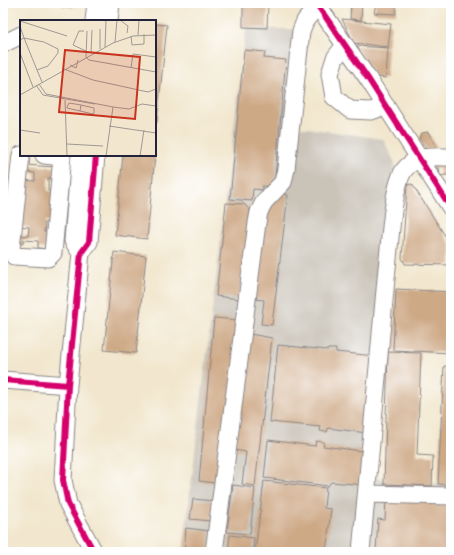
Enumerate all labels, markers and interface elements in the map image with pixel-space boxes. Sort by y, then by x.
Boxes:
inset map [20,20,156,156]

